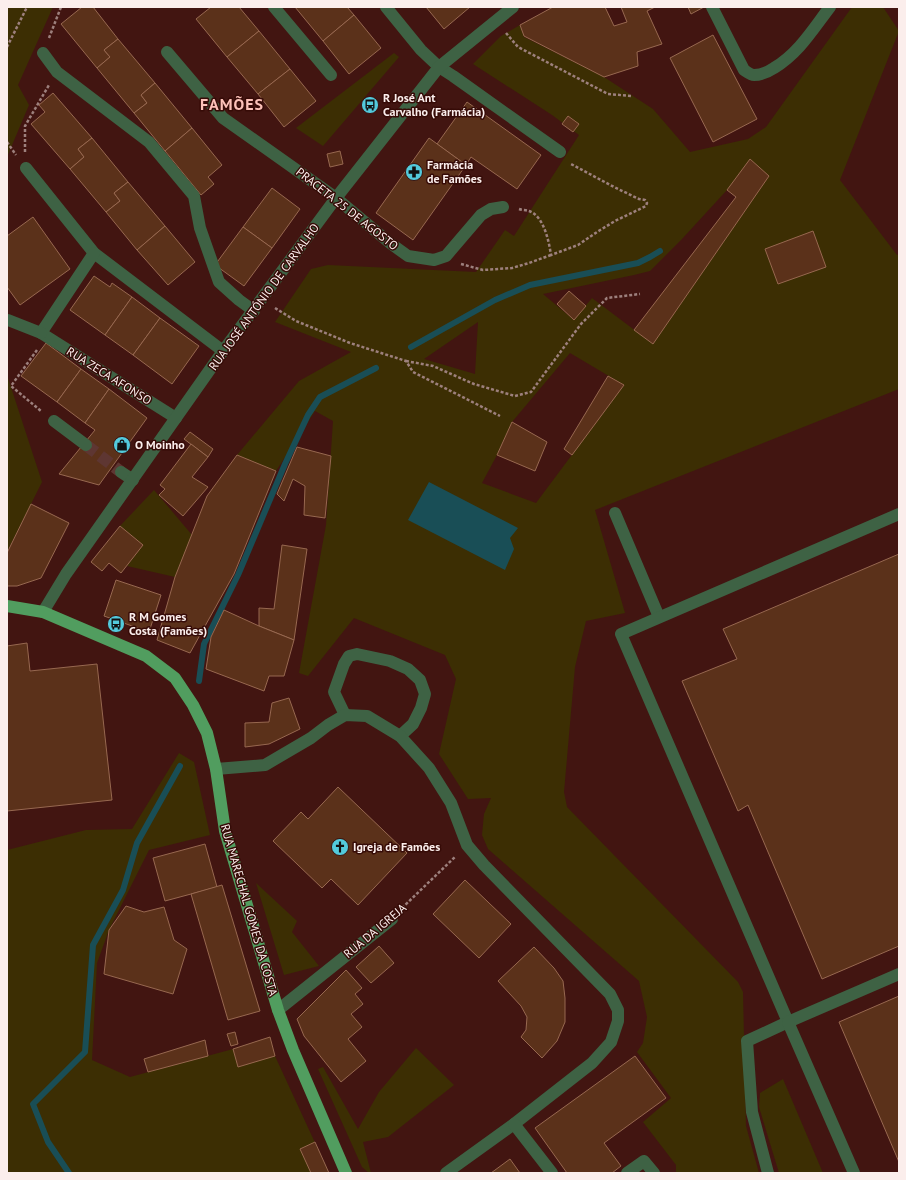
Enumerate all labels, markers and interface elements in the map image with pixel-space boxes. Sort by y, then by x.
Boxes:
place label: R José Ant Carvalho (Farmácia) [383,90,485,119]
district label: FAMÕES [200,94,264,114]
bus stop icon: R José Ant Carvalho (Farmácia) [360,95,380,115]
place label: Farmácia de Famões [427,157,482,186]
pharmacy icon: Farmácia de Famões [404,162,424,182]
street label: PRACETA 25 DE AGOSTO [293,164,401,253]
street label: RUA JOSÉ ANTÓNIO DE CARVALHO [205,220,322,373]
street label: RUA ZECA AFONSO [64,343,155,408]
shop icon: O Moinho [112,435,132,455]
place label: O Moinho [135,437,185,452]
place label: R M Gomes Costa (Famões) [129,609,207,638]
bus stop icon: R M Gomes Costa (Famões) [106,614,126,634]
street label: RUA MARECHAL GOMES DA COSTA [218,822,281,997]
church icon: Igreja de Famões [330,837,350,857]
place label: Igreja de Famões [353,839,440,854]
street label: RUA DA IGREJA [340,900,409,961]

